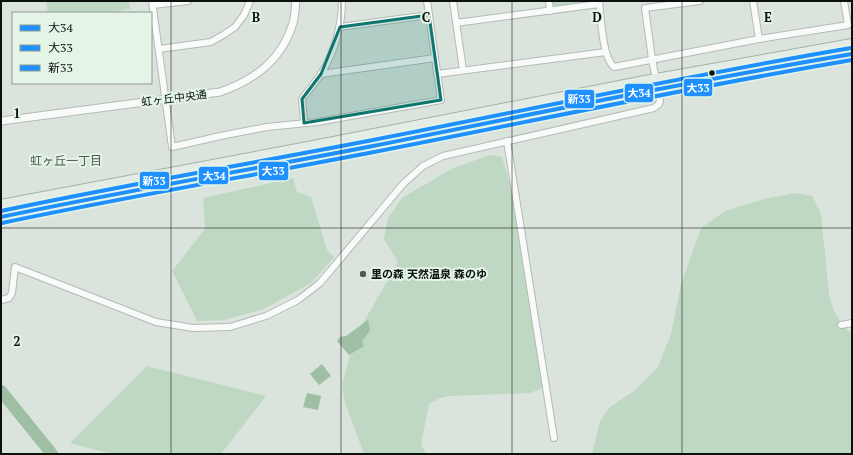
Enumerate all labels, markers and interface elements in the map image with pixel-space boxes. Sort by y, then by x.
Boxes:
text: B [252,8,260,26]
text: C [422,8,430,26]
text: D [592,8,602,26]
text: E [764,8,772,26]
legend [12,12,152,84]
text: 大34 [48,20,73,35]
text: 大33 [48,40,73,55]
text: 新33 [48,60,73,75]
unlabelled marker [707,68,717,78]
line badge: 大33 [683,78,713,97]
text: 大33 [686,81,710,95]
line badge: 大34 [624,83,654,103]
text: 大34 [627,86,651,100]
street label: 虹ヶ丘中央通 [140,87,208,109]
line badge: 新33 [564,89,595,109]
text: 新33 [567,92,591,106]
text: 1 [13,104,21,122]
district label: 虹ヶ丘一丁目 [30,153,102,168]
line badge: 大33 [258,161,289,181]
text: 大33 [261,164,285,178]
line badge: 大34 [198,166,229,185]
text: 大34 [202,169,226,183]
line badge: 新33 [139,171,170,190]
text: 新33 [142,174,166,188]
place label: 里の森 天然温泉 森のゆ [371,267,487,281]
marker: 里の森 天然温泉 森のゆ [358,269,368,279]
text: 2 [13,332,21,350]

